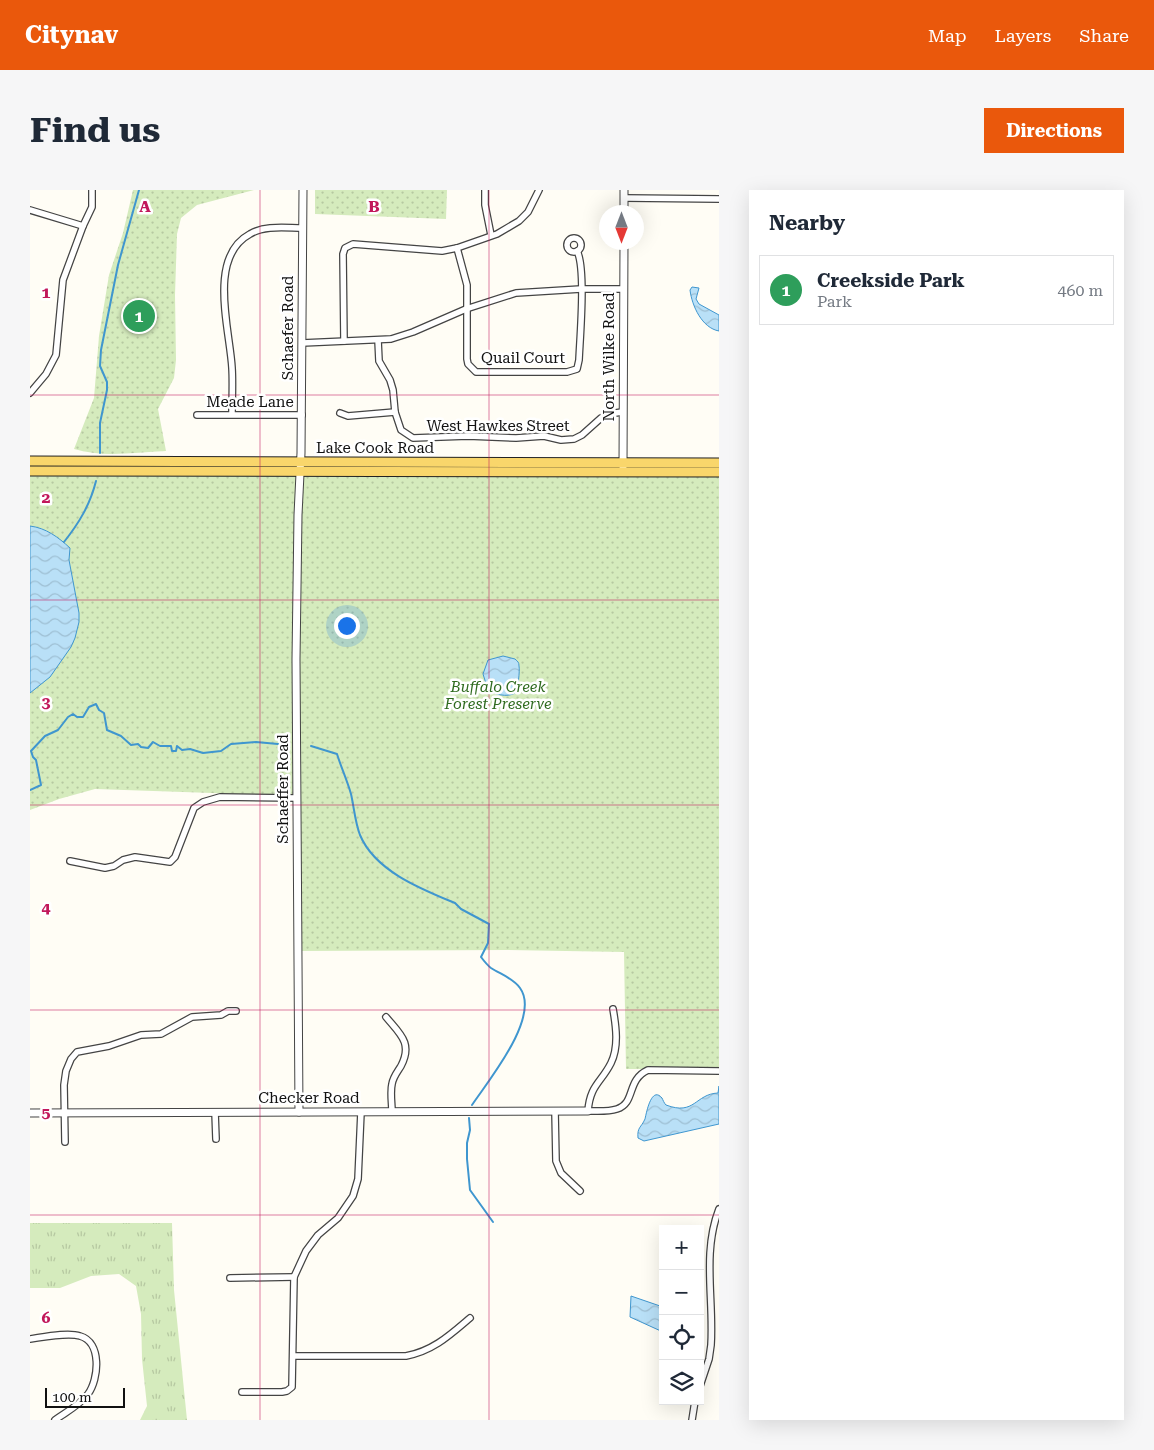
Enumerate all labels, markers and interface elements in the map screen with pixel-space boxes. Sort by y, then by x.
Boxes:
text: Citynav [25,21,118,49]
text: Map [928,25,967,46]
text: Layers [995,25,1051,46]
text: Share [1079,25,1129,46]
button: Directions [984,108,1124,153]
text: Find us [30,110,160,151]
text: A [139,197,151,216]
text: B [368,197,380,216]
north arrow [599,205,644,250]
text: Nearby [769,211,845,235]
text: Creekside Park [817,269,965,292]
street label: Schaefer Road [279,275,297,380]
text: 1 [782,281,790,300]
text: 460 m [1057,281,1103,300]
text: 1 [42,283,51,302]
street label: North Wilke Road [600,292,618,422]
text: Park [817,292,852,311]
pin: 1 [123,297,155,335]
street label: Quail Court [481,349,565,367]
street label: Meade Lane [206,393,294,411]
street label: West Hawkes Street [426,417,570,435]
street label: Lake Cook Road [316,439,434,457]
text: 2 [42,488,51,507]
your location [334,613,360,639]
park label: Buffalo Creek Forest Preserve [443,678,552,713]
text: 3 [42,693,51,712]
street label: Schaeffer Road [274,734,292,844]
text: 4 [42,898,51,917]
street label: Checker Road [258,1089,360,1107]
text: 5 [42,1103,51,1122]
map controls [659,1225,704,1405]
button: + [659,1225,704,1270]
button: − [659,1270,704,1315]
text: 6 [42,1308,51,1327]
button: locate [659,1315,704,1360]
button: layers [659,1360,704,1405]
scale bar [45,1385,125,1408]
text: 100 m [52,1389,92,1405]

